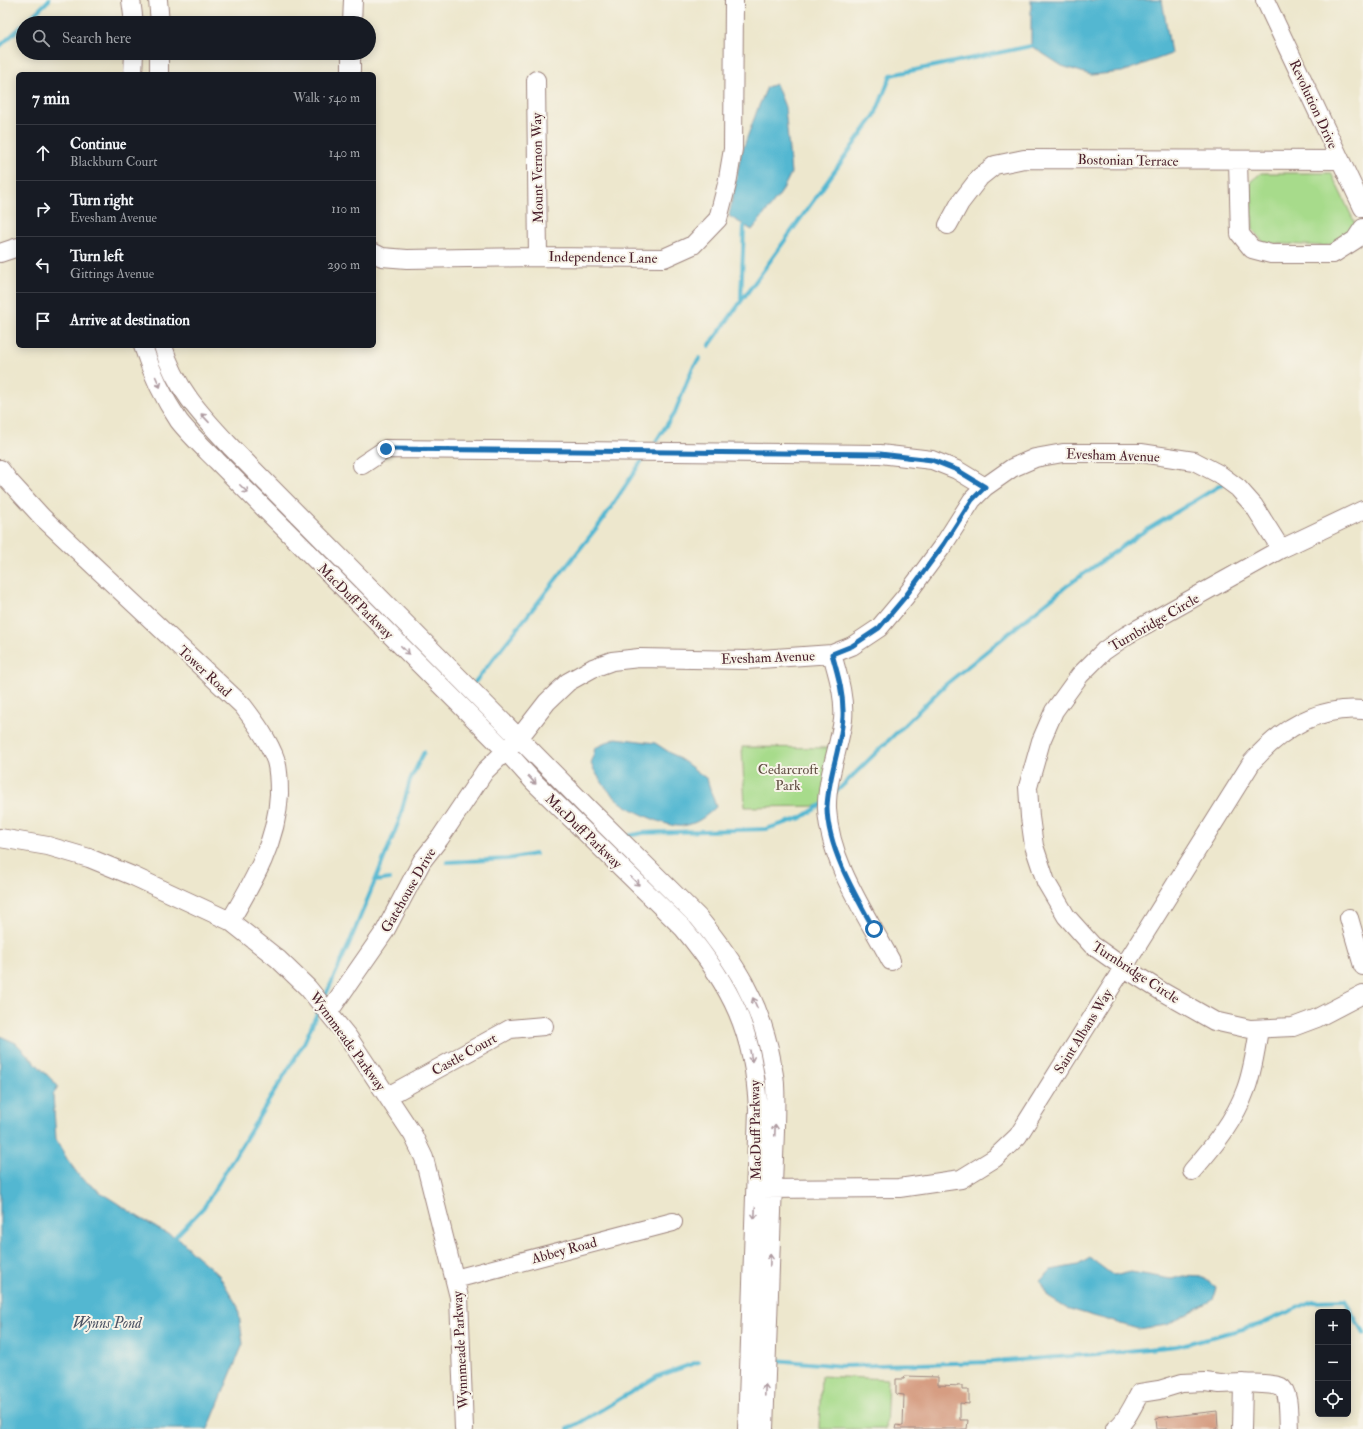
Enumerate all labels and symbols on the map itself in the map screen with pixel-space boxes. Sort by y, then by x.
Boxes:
street label: Revolution Drive [1286,57,1342,152]
street label: Mount Vernon Way [528,112,548,223]
street label: Bostonian Terrace [1077,151,1179,170]
street label: Independence Lane [548,248,658,268]
one-way arrow [154,376,162,388]
one-way arrow [201,414,210,424]
route end [377,440,395,458]
street label: Evesham Avenue [1066,445,1160,466]
one-way arrow [239,484,249,494]
street label: MacDuff Parkway [314,560,398,644]
street label: Turnbridge Circle [1106,590,1202,655]
street label: Tower Road [174,642,235,701]
one-way arrow [400,645,410,655]
street label: Evesham Avenue [721,647,815,668]
park label: Cedarcroft Park [758,761,819,794]
one-way arrow [527,775,537,785]
street label: MacDuff Parkway [541,790,626,874]
street label: Gatehouse Drive [377,845,440,936]
one-way arrow [630,876,640,886]
route start [865,920,883,938]
street label: Turnbridge Circle [1089,938,1183,1007]
street label: Saint Albans Way [1051,985,1118,1077]
street label: Wynnmeade Parkway [305,988,390,1095]
one-way arrow [750,997,758,1009]
street label: Castle Court [429,1029,500,1079]
one-way arrow [748,1049,756,1062]
street label: MacDuff Parkway [746,1079,766,1180]
one-way arrow [771,1124,779,1137]
one-way arrow [751,1206,758,1219]
street label: Abbey Road [529,1234,599,1269]
one-way arrow [766,1254,774,1267]
street label: Wynnmeade Parkway [449,1290,473,1410]
water label: Wynns Pond [72,1314,143,1333]
one-way arrow [761,1384,769,1397]

